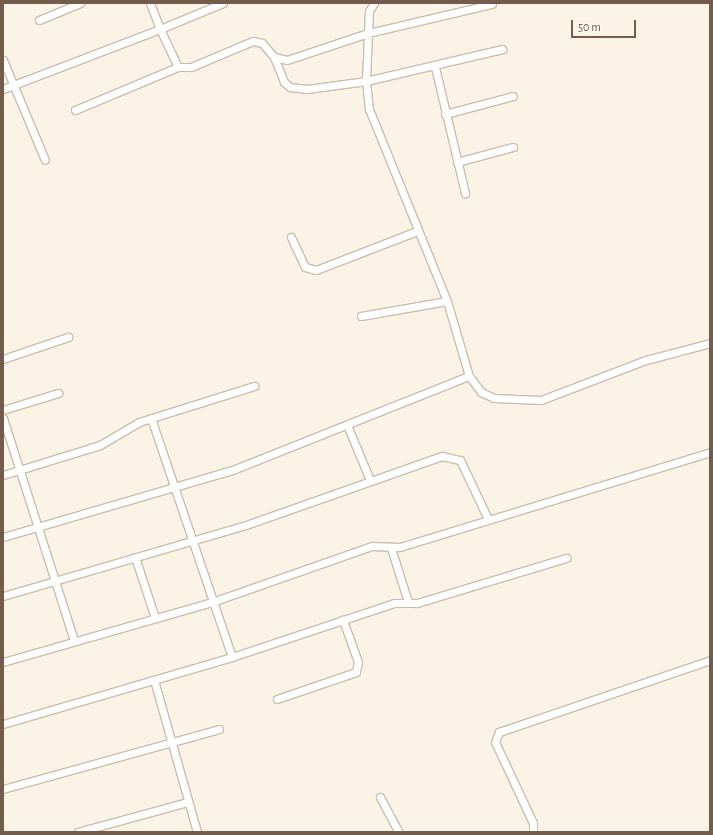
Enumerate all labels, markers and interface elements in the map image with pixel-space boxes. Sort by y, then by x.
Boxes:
scale bar [573,12,638,38]
text: 50 m [578,21,601,33]

